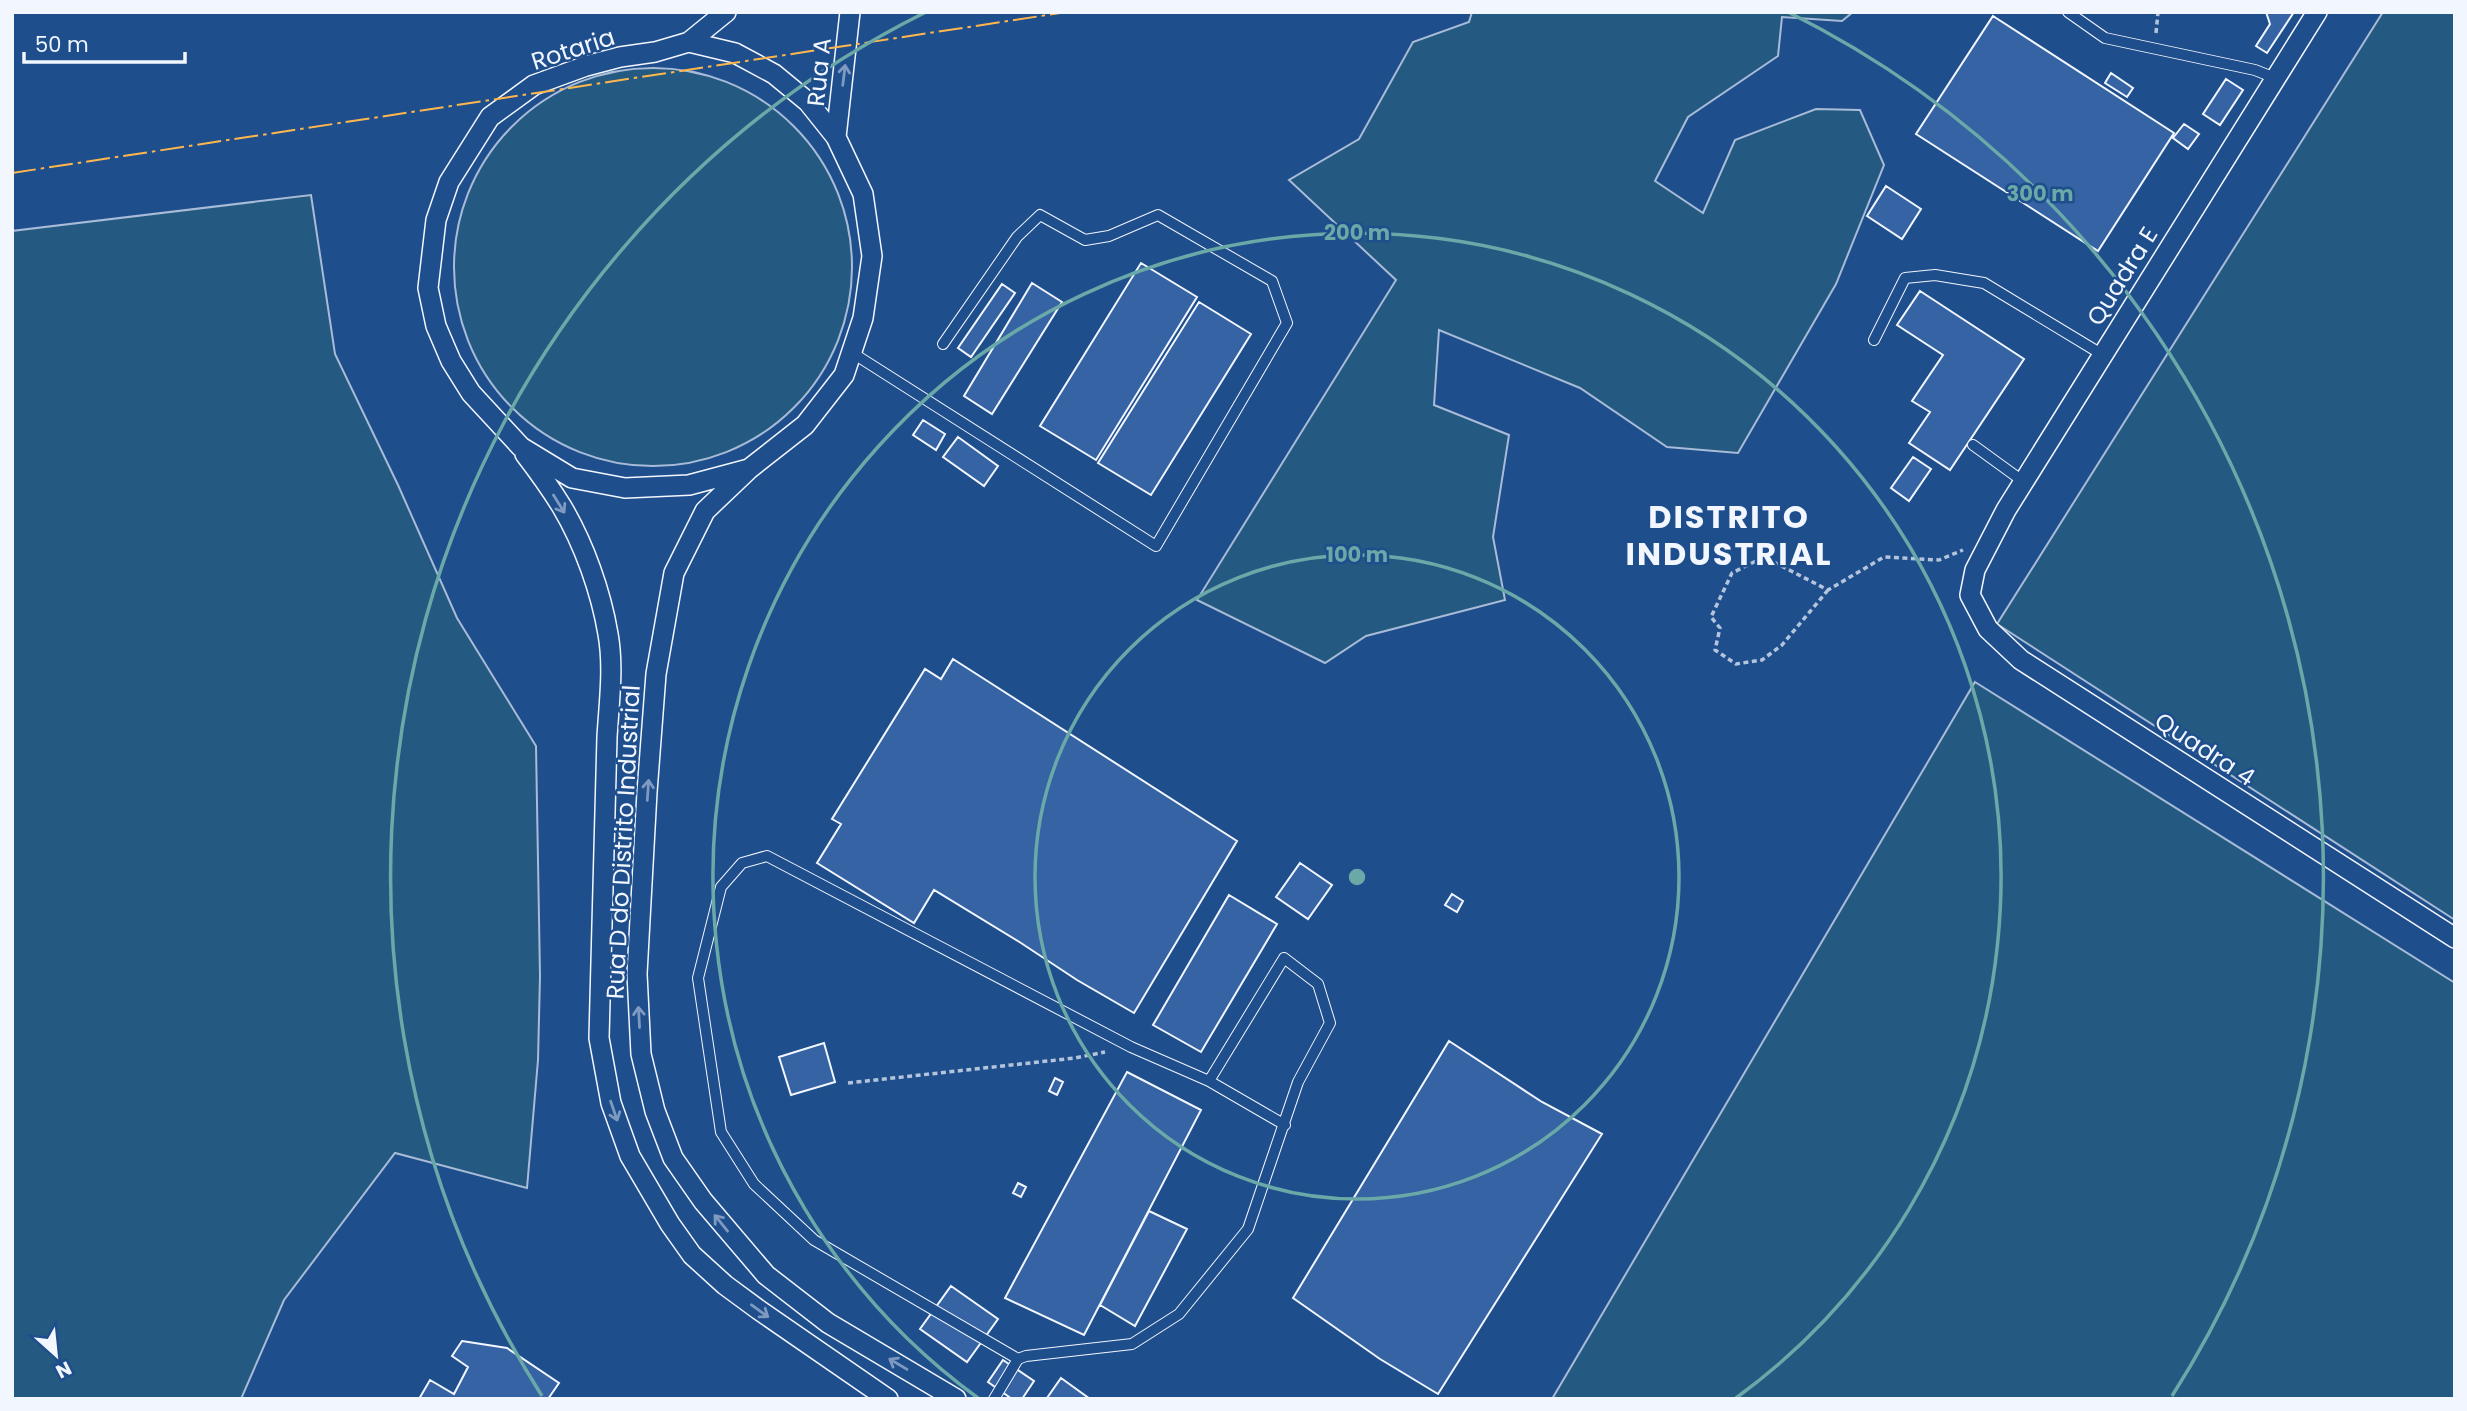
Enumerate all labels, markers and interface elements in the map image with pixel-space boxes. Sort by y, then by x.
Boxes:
street label: Rotaria [527,20,619,78]
scale bar [24,21,186,65]
text: 50 m [35,30,89,59]
street label: Rua A [799,36,839,108]
one-way arrow [837,64,850,86]
text: 300 m [2007,179,2073,208]
text: 200 m [1324,218,1390,247]
street label: Quadra E [2079,220,2165,332]
one-way arrow [553,493,567,513]
district label: DISTRITO INDUSTRIAL [1625,494,1833,576]
text: 100 m [1326,540,1388,569]
street label: Rua D do Distrito Industrial [598,684,648,1000]
street label: Quadra 4 [2148,704,2262,794]
one-way arrow [641,778,654,801]
centre of rings [1345,865,1369,889]
one-way arrow [632,1006,645,1028]
one-way arrow [609,1100,622,1122]
one-way arrow [713,1215,729,1233]
one-way arrow [750,1303,769,1318]
north arrow [21,1320,91,1390]
text: N [51,1354,76,1385]
one-way arrow [888,1357,908,1371]

